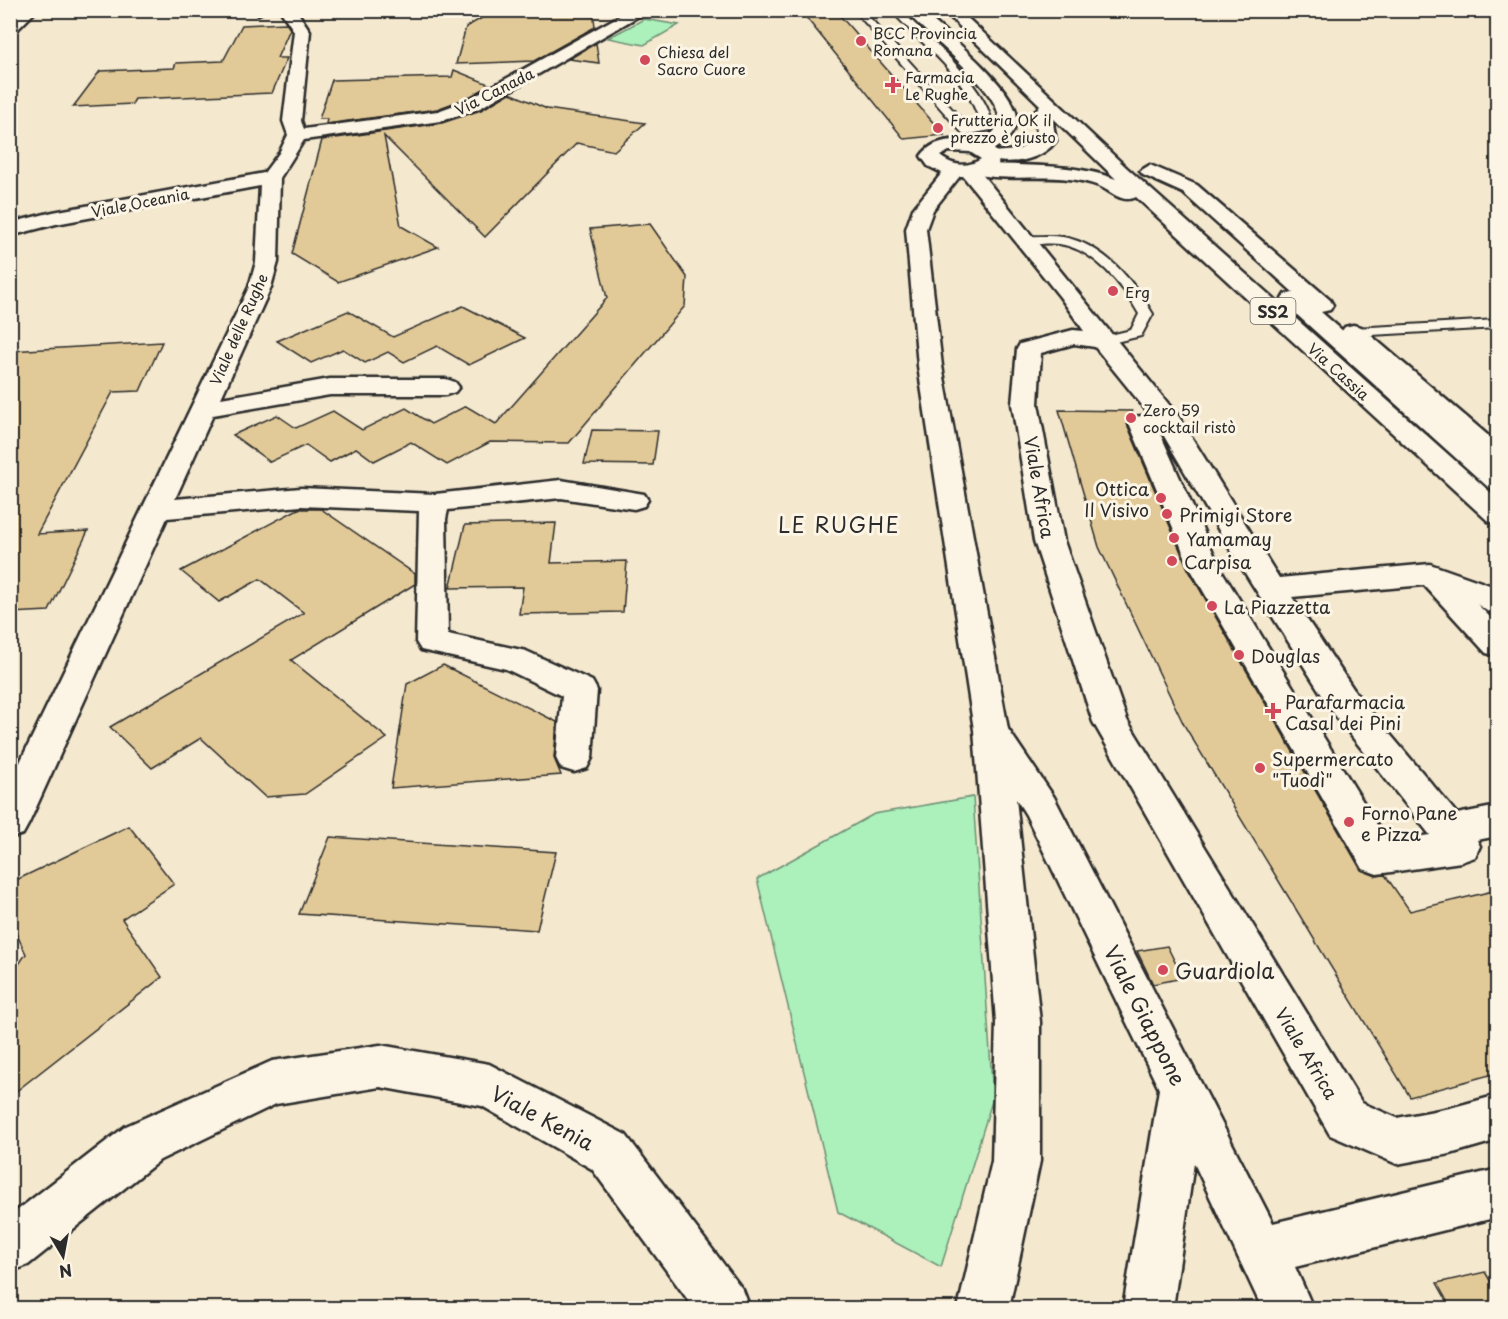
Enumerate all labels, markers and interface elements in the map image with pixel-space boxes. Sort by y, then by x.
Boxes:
place label: BCC Provincia Romana [873,21,978,61]
marker: BCC Provincia Romana [854,34,868,48]
place label: Chiesa del Sacro Cuore [657,40,746,80]
marker: Chiesa del Sacro Cuore [638,53,652,67]
street label: Via Canada [450,61,538,121]
place label: Farmacia Le Rughe [905,65,975,105]
marker: Farmacia Le Rughe [886,78,900,92]
place label: Frutteria OK il prezzo è giusto [950,108,1056,148]
marker: Frutteria OK il prezzo è giusto [931,121,945,135]
street label: Viale Oceania [89,181,192,223]
street label: Viale delle Rughe [203,269,273,389]
place label: Erg [1125,280,1150,303]
marker: Erg [1106,284,1120,298]
road number: SS2 [1250,298,1296,324]
street label: Via Cassia [1303,337,1376,406]
place label: Zero 59 cocktail ristò [1143,398,1236,438]
marker: Zero 59 cocktail ristò [1124,411,1138,425]
street label: Viale Africa [1018,434,1062,541]
place label: Ottica Il Visivo [1084,475,1150,523]
marker: Ottica Il Visivo [1154,491,1168,505]
place label: Primigi Store [1179,501,1292,528]
marker: Primigi Store [1160,507,1174,521]
district label: LE RUGHE [778,508,900,540]
place label: Yamamay [1186,525,1272,552]
marker: Yamamay [1167,531,1181,545]
place label: Carpisa [1184,548,1252,575]
marker: Carpisa [1165,554,1179,568]
place label: La Piazzetta [1224,593,1331,620]
marker: La Piazzetta [1205,599,1219,613]
place label: Douglas [1251,642,1320,669]
marker: Douglas [1232,648,1246,662]
place label: Parafarmacia Casal dei Pini [1285,688,1405,736]
marker: Parafarmacia Casal dei Pini [1266,704,1280,718]
place label: Supermercato "Tuodì" [1272,745,1394,793]
marker: Supermercato "Tuodì" [1253,761,1267,775]
place label: Forno Pane e Pizza [1361,799,1458,847]
marker: Forno Pane e Pizza [1342,815,1356,829]
street label: Viale Giappone [1097,939,1195,1091]
place label: Guardiola [1175,954,1274,986]
marker: Guardiola [1156,963,1170,977]
street label: Viale Africa [1269,1002,1345,1105]
street label: Viale Kenia [486,1076,600,1158]
north arrow [33,1226,93,1286]
text: N [57,1259,74,1285]

